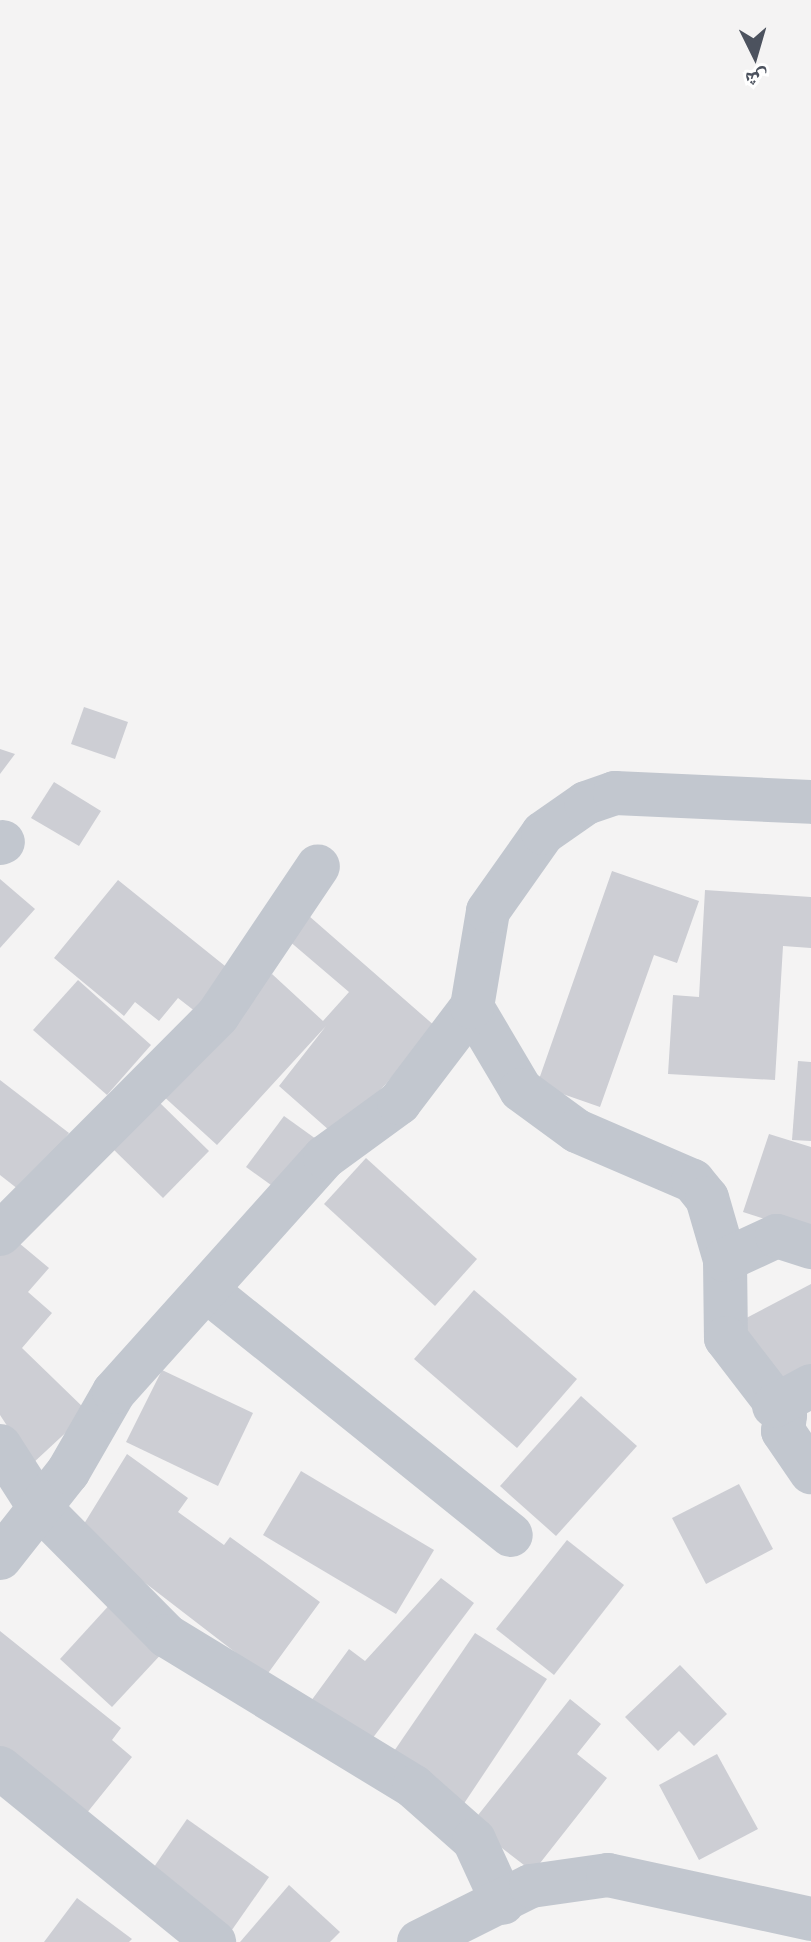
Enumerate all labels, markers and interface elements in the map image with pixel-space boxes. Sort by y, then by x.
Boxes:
north arrow [715,16,795,96]
text: ش [744,66,770,95]

